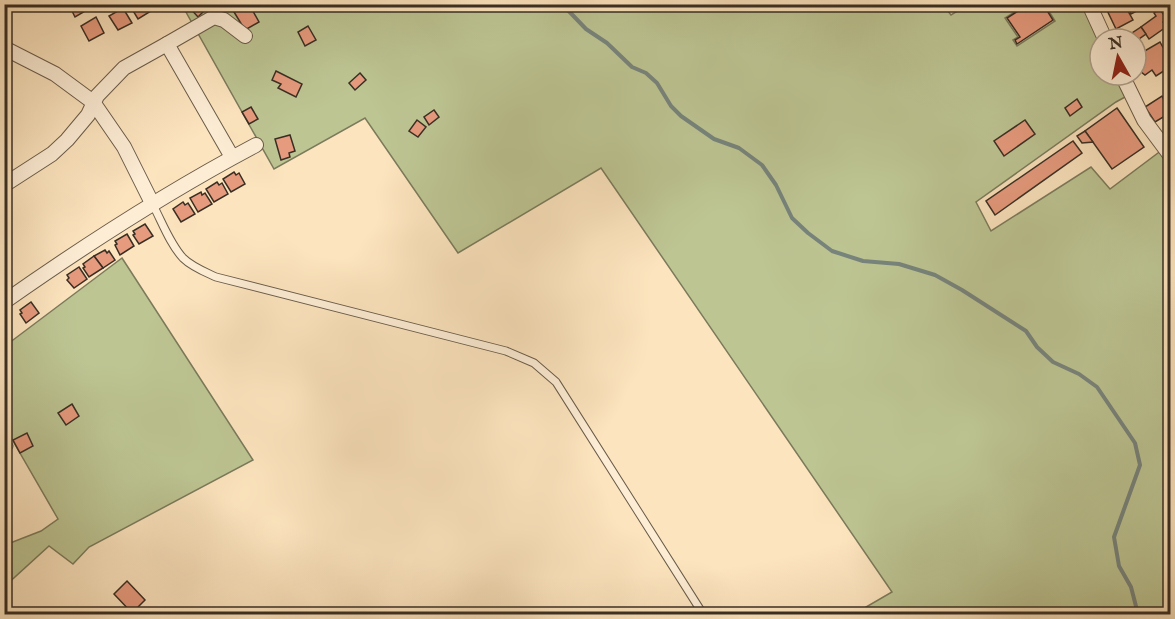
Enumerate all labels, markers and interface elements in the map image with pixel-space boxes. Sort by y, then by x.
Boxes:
north arrow [1088,27,1148,87]
text: N [1107,33,1125,55]

